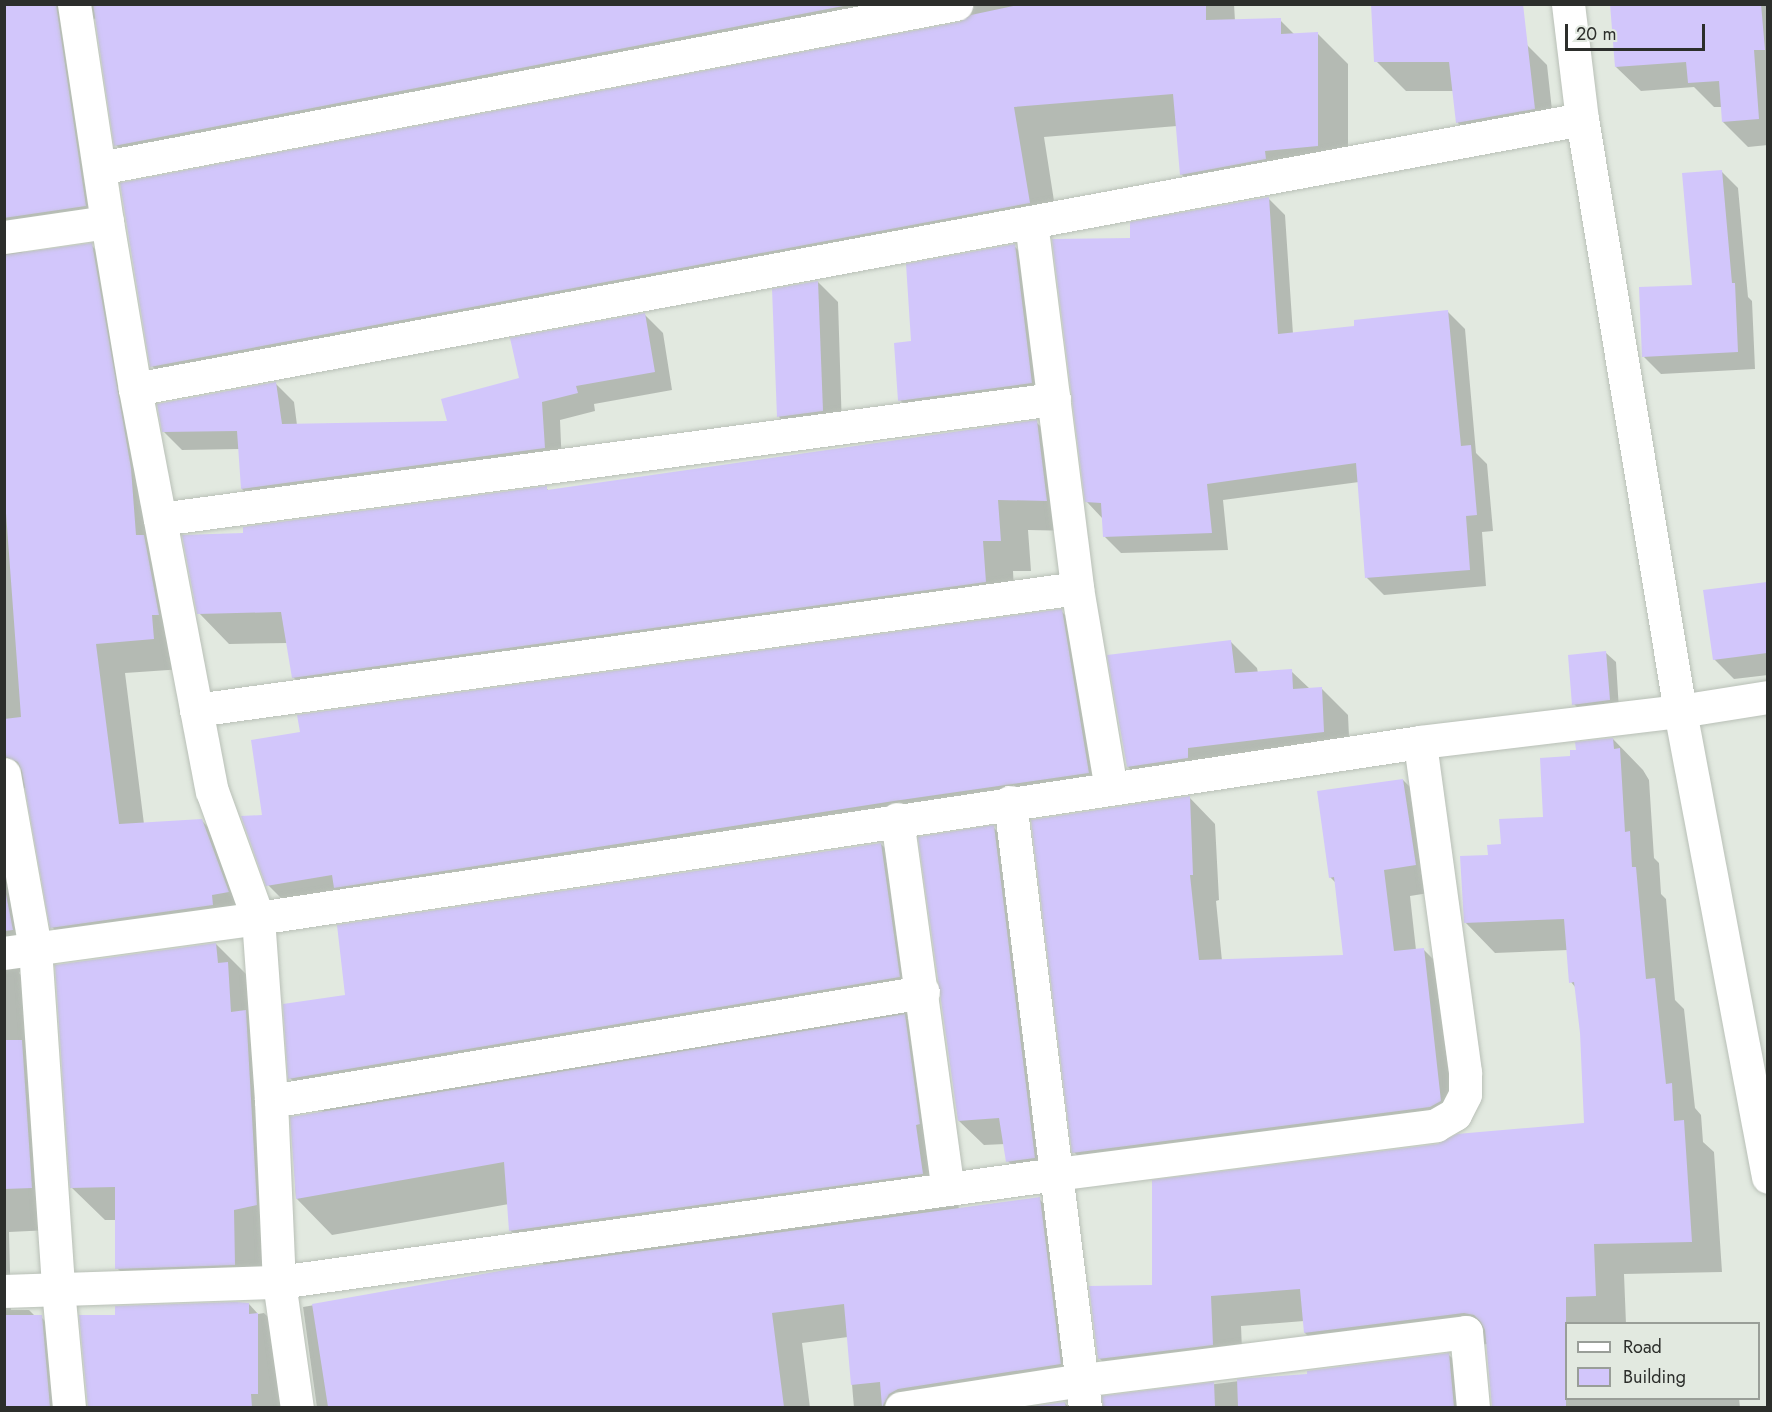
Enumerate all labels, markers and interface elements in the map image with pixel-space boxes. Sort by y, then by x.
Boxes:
scale bar [1568,12,1708,50]
text: 20 m [1576,21,1616,47]
legend [1565,1322,1760,1400]
text: Road [1623,1334,1662,1360]
text: Building [1623,1364,1686,1390]

